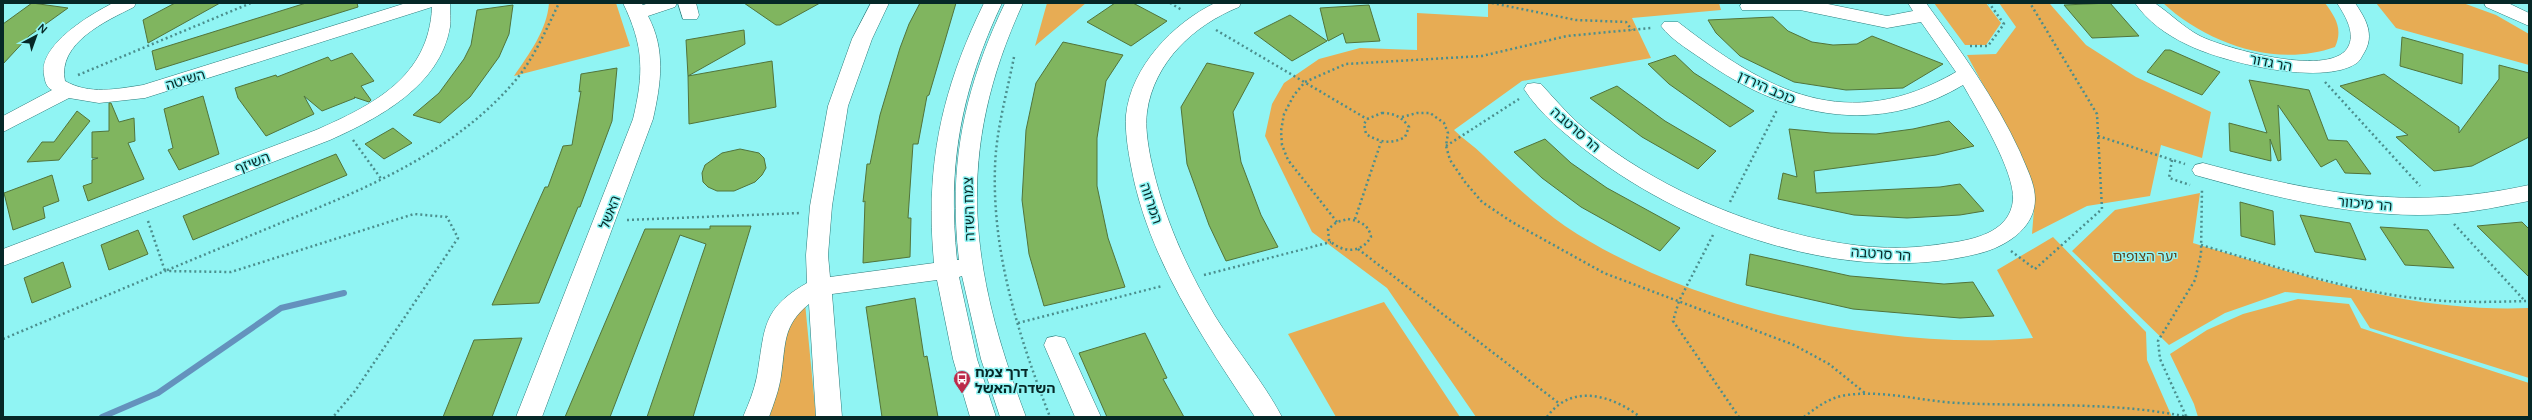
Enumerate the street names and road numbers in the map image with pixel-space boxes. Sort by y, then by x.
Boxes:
street label: הר גדור [2248,49,2294,75]
street label: השיטה [163,64,207,94]
street label: כוכב הירדן [1735,66,1799,108]
street label: הר סרטבה [1547,102,1605,156]
street label: השיזף [232,147,272,177]
street label: צמח השדה [957,176,979,241]
street label: המרווה [1136,180,1168,226]
street label: הר מיכוור [2337,191,2393,215]
street label: האשל [594,192,624,232]
street label: הר סרטבה [1850,241,1912,265]

